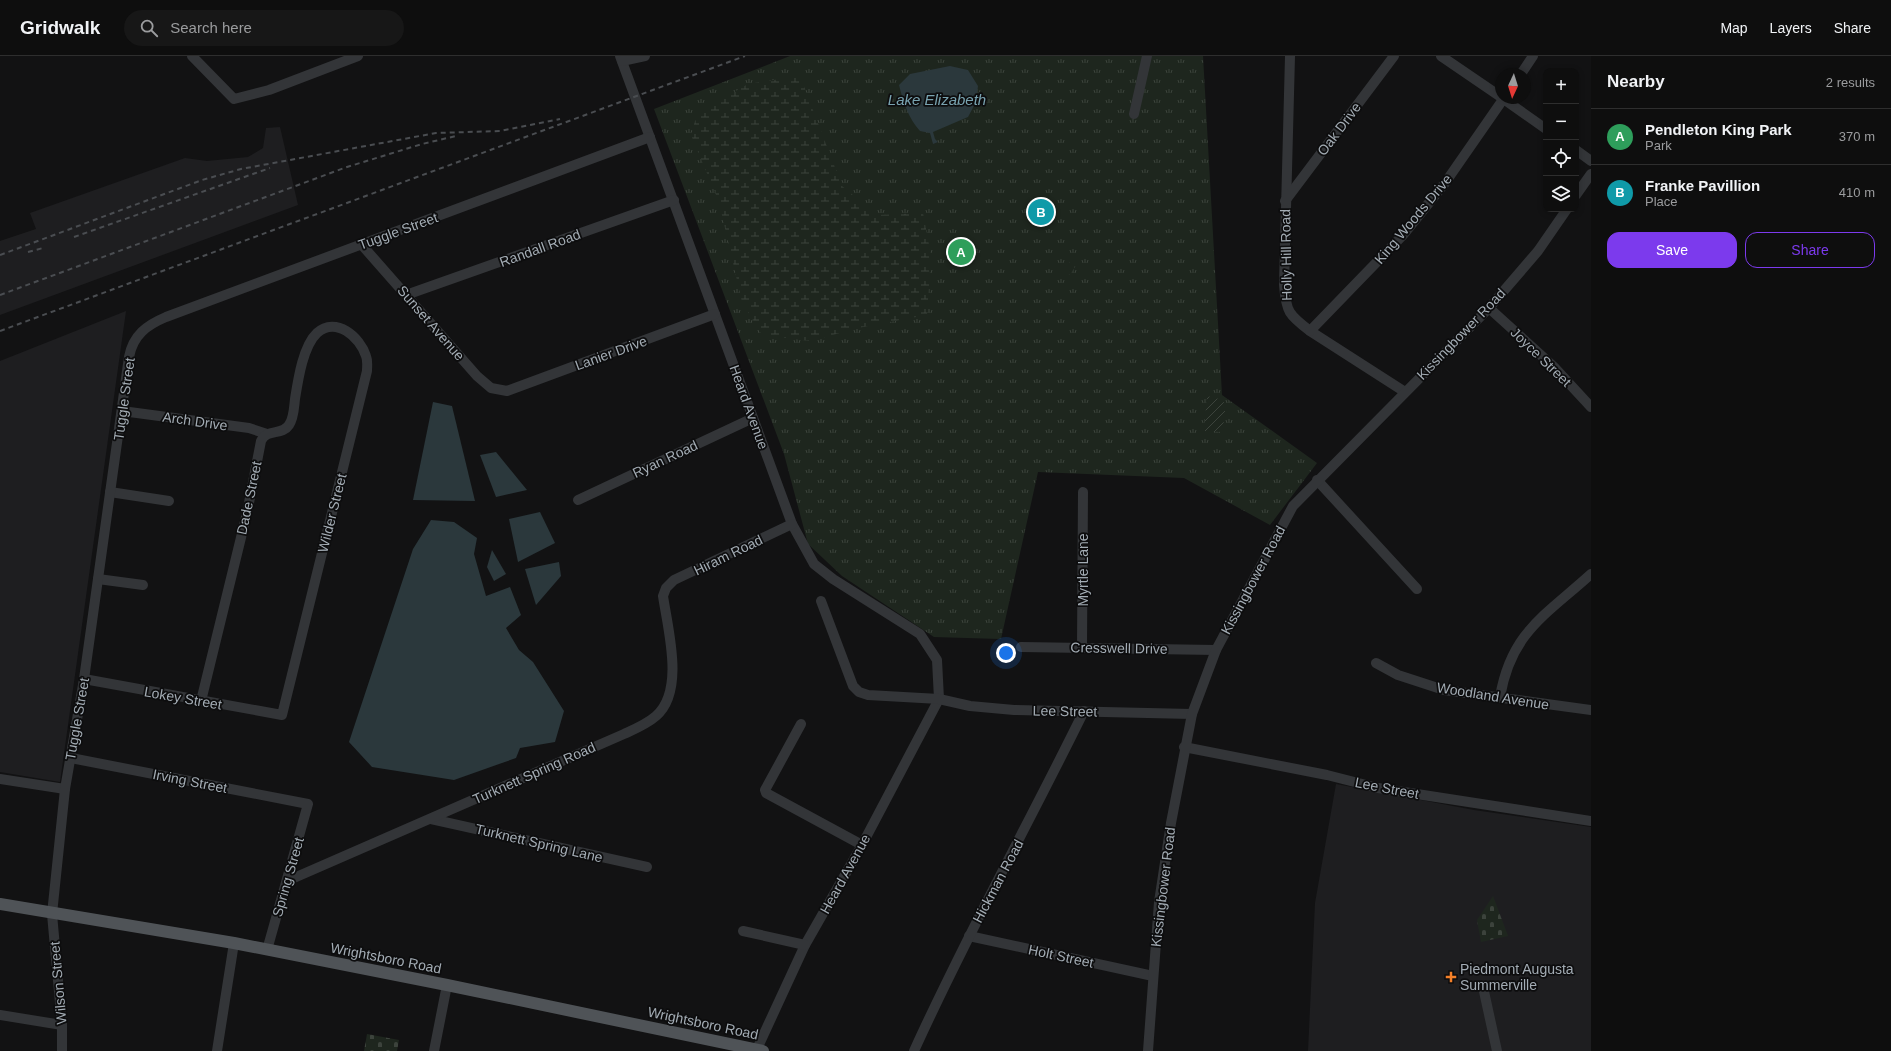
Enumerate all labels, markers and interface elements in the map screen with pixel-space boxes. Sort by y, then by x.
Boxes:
search box [124,10,404,46]
text: Gridwalk [20,17,100,38]
icon: search [138,17,160,39]
text: Search here [170,19,252,36]
text: Map [1720,20,1748,36]
text: Layers [1770,20,1812,36]
text: Share [1834,20,1871,36]
north arrow [1495,68,1531,104]
map controls [1543,68,1579,212]
button: + [1543,68,1579,104]
text: Nearby [1607,72,1665,91]
text: 2 results [1826,75,1875,90]
water label: Lake Elizabeth [888,91,986,108]
street label: Oak Drive [1314,99,1364,159]
button: − [1543,104,1579,140]
text: Pendleton King Park [1645,121,1792,138]
text: A [1615,129,1625,144]
text: 370 m [1839,129,1875,144]
text: Park [1645,138,1672,153]
button: locate [1543,140,1579,176]
street label: King Woods Drive [1371,171,1455,267]
button: layers [1543,176,1579,212]
text: Franke Pavillion [1645,177,1760,194]
text: B [1615,185,1625,200]
text: 410 m [1839,185,1875,200]
text: Place [1645,194,1678,209]
pin: B [1028,197,1054,227]
street label: Tuggle Street [356,209,440,253]
street label: Holly Hill Road [1277,209,1295,301]
street label: Randall Road [497,226,583,270]
button: Save [1607,232,1737,268]
button: Share [1745,232,1875,268]
pin: A [948,237,974,267]
street label: Sunset Avenue [394,282,468,364]
street label: Kissingbower Road [1413,285,1509,383]
street label: Joyce Street [1507,324,1575,390]
street label: Lanier Drive [573,333,649,373]
street label: Tuggle Street [110,356,138,441]
street label: Heard Avenue [726,363,772,452]
street label: Arch Drive [162,409,229,433]
street label: Ryan Road [630,437,700,481]
street label: Dade Street [233,460,265,536]
street label: Wilder Street [314,472,350,554]
street label: Kissingbower Road [1218,523,1288,637]
street label: Hiram Road [691,531,765,579]
street label: Myrtle Lane [1075,533,1091,607]
street label: Cresswell Drive [1070,639,1168,657]
your location [996,643,1016,663]
street label: Tuggle Street [62,676,92,762]
street label: Woodland Avenue [1436,679,1550,713]
street label: Lokey Street [143,683,223,713]
street label: Lee Street [1033,702,1098,720]
street label: Turknett Spring Road [470,739,598,807]
street label: Irving Street [151,766,229,796]
street label: Lee Street [1354,774,1420,802]
street label: Turknett Spring Lane [474,821,604,865]
street label: Kissingbower Road [1148,826,1178,948]
street label: Heard Avenue [817,831,874,917]
street label: Spring Street [269,835,307,918]
street label: Hickman Road [969,837,1027,925]
street label: Wrightsboro Road [329,939,443,977]
street label: Wilson Street [46,941,70,1025]
street label: Holt Street [1027,941,1095,971]
place label: Piedmont Augusta Summerville [1460,961,1574,993]
marker: Piedmont Augusta Summerville [1445,971,1457,983]
street label: Wrightsboro Road [646,1003,760,1043]

